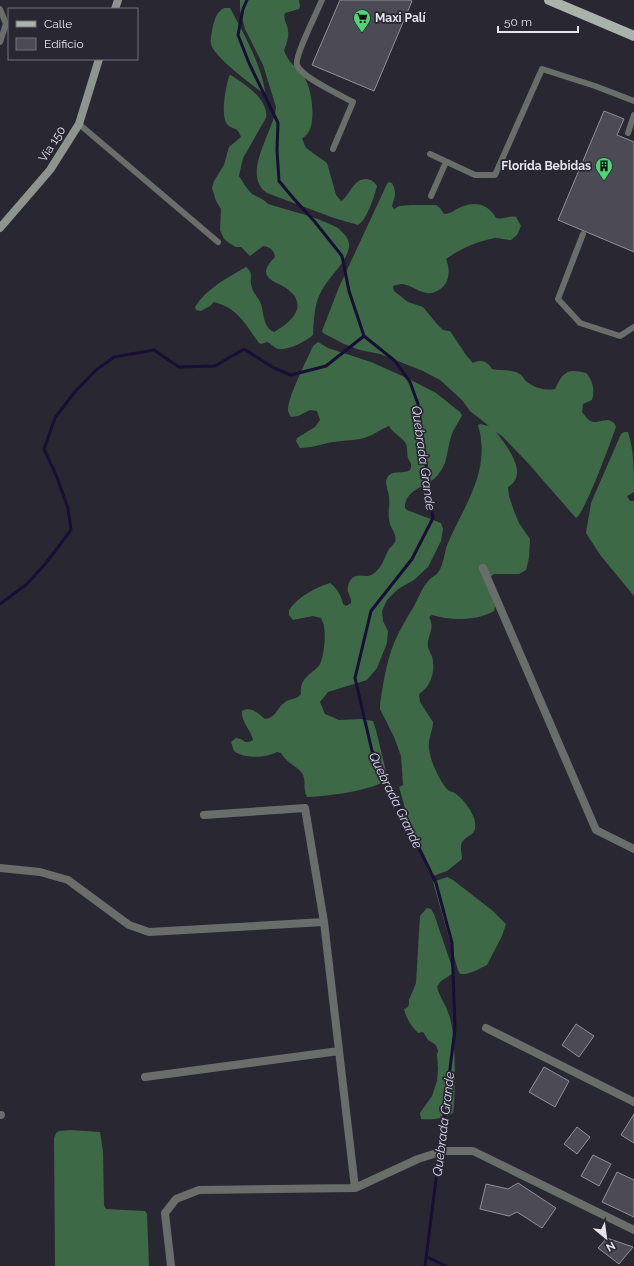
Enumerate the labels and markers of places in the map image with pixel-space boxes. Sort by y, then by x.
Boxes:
supermarket icon: Maxi Palí [352,8,372,33]
place label: Maxi Palí [375,11,427,25]
building icon: Florida Bebidas [594,156,614,181]
place label: Florida Bebidas [501,159,591,173]

